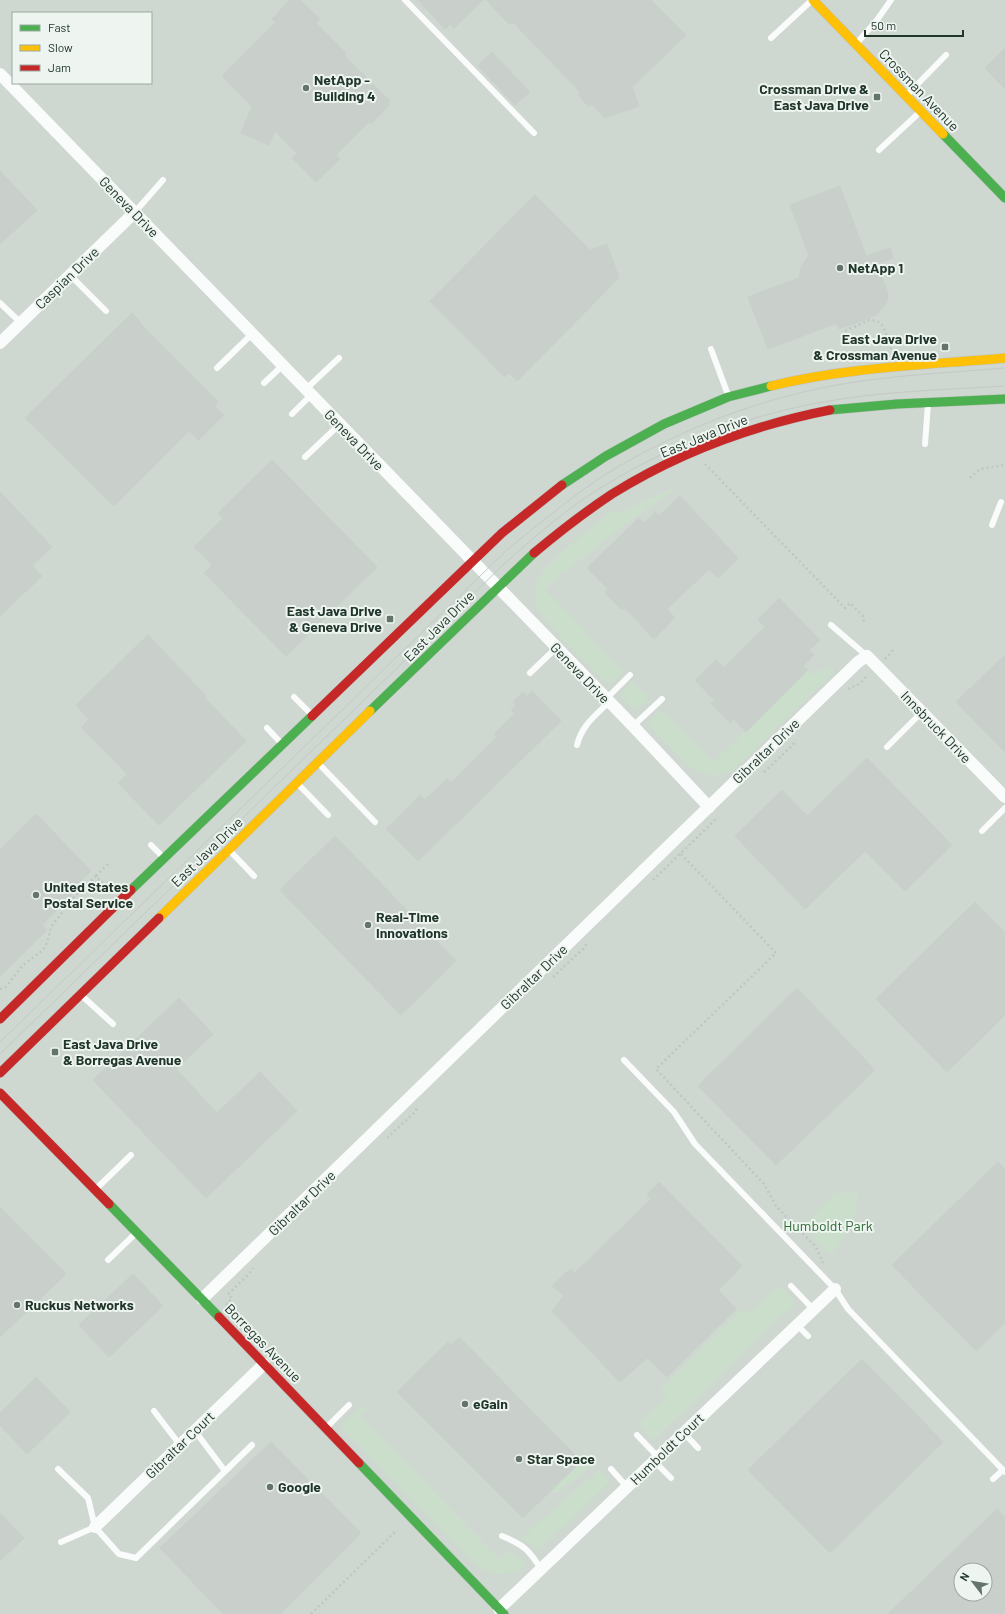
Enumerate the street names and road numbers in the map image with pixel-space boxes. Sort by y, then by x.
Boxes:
street label: Crossman Avenue [876,45,963,134]
street label: Geneva Drive [96,173,163,241]
street label: Caspian Drive [31,243,102,312]
street label: Geneva Drive [321,406,388,474]
street label: East Java Drive [658,410,750,461]
street label: East Java Drive [400,587,478,665]
street label: Geneva Drive [547,639,614,707]
street label: Innsbruck Drive [898,687,975,766]
street label: Gibraltar Drive [729,714,803,787]
street label: East Java Drive [167,813,246,890]
street label: Gibraltar Drive [497,940,571,1013]
street label: Gibraltar Drive [265,1166,339,1239]
street label: Borregas Avenue [222,1300,305,1385]
street label: Gibraltar Court [142,1407,218,1482]
street label: Humboldt Court [626,1409,707,1488]

